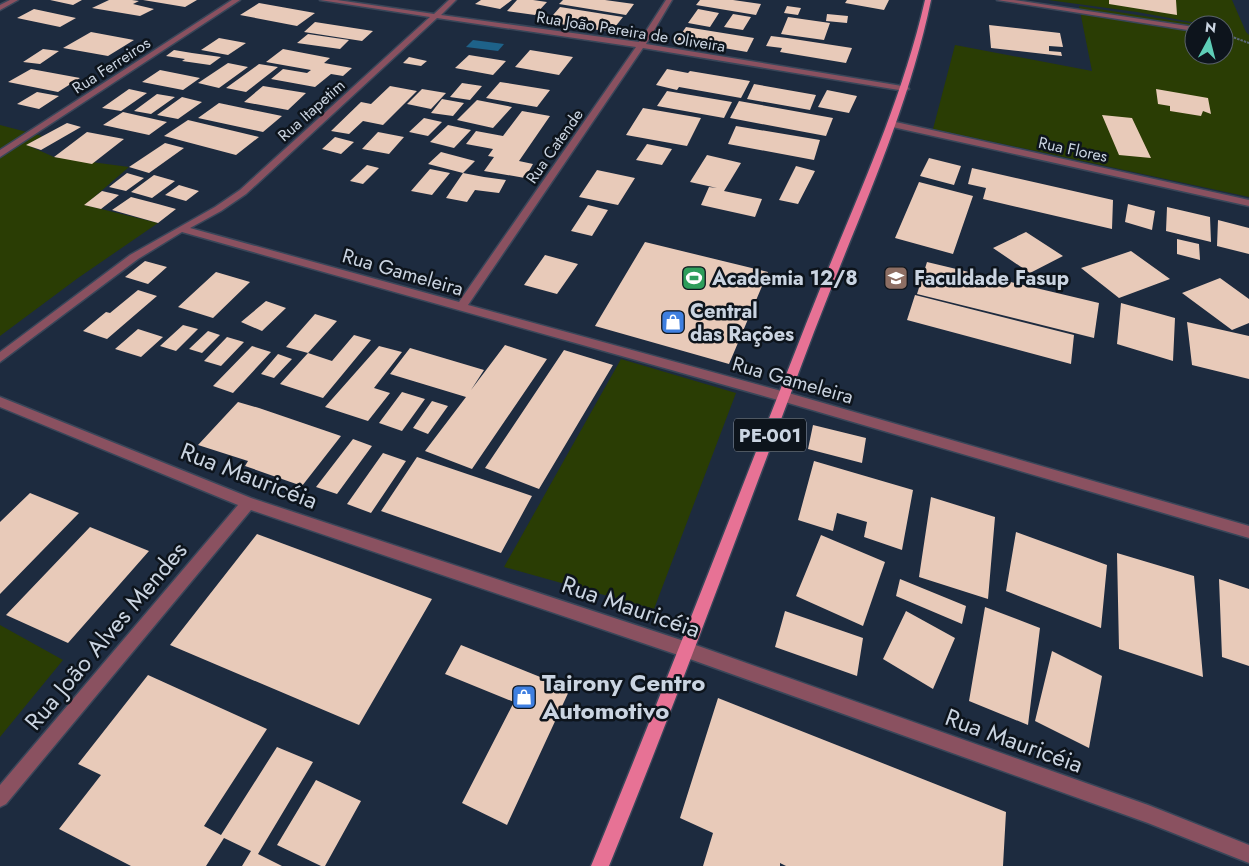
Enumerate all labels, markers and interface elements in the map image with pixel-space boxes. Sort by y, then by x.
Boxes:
street label: Rua João Pereira de Oliveira [535,5,727,58]
north arrow [1184,15,1234,65]
text: N [1204,16,1217,38]
street label: Rua Ferreiros [68,31,155,99]
street label: Rua Itapetim [273,74,350,147]
street label: Rua Catende [520,104,589,188]
street label: Rua Flores [1036,131,1110,168]
street label: Rua Gameleira [339,241,467,304]
place label: Academia 12/8 [711,264,858,293]
place label: Faculdade Fasup [914,264,1069,293]
sports icon: Academia 12/8 [681,265,707,291]
school or university icon: Faculdade Fasup [883,265,909,291]
place label: Central das Rações [690,297,794,349]
shop icon: Central das Rações [660,309,686,335]
street label: Rua Gameleira [729,349,857,412]
road number: PE-001 [734,418,806,452]
street label: Rua Mauricéia [175,433,323,518]
street label: Rua João Alves Mendes [16,534,195,738]
street label: Rua Mauricéia [557,566,705,647]
place label: Tairony Centro Automotivo [541,665,705,728]
shop icon: Tairony Centro Automotivo [511,684,537,710]
street label: Rua Mauricéia [940,699,1088,782]

